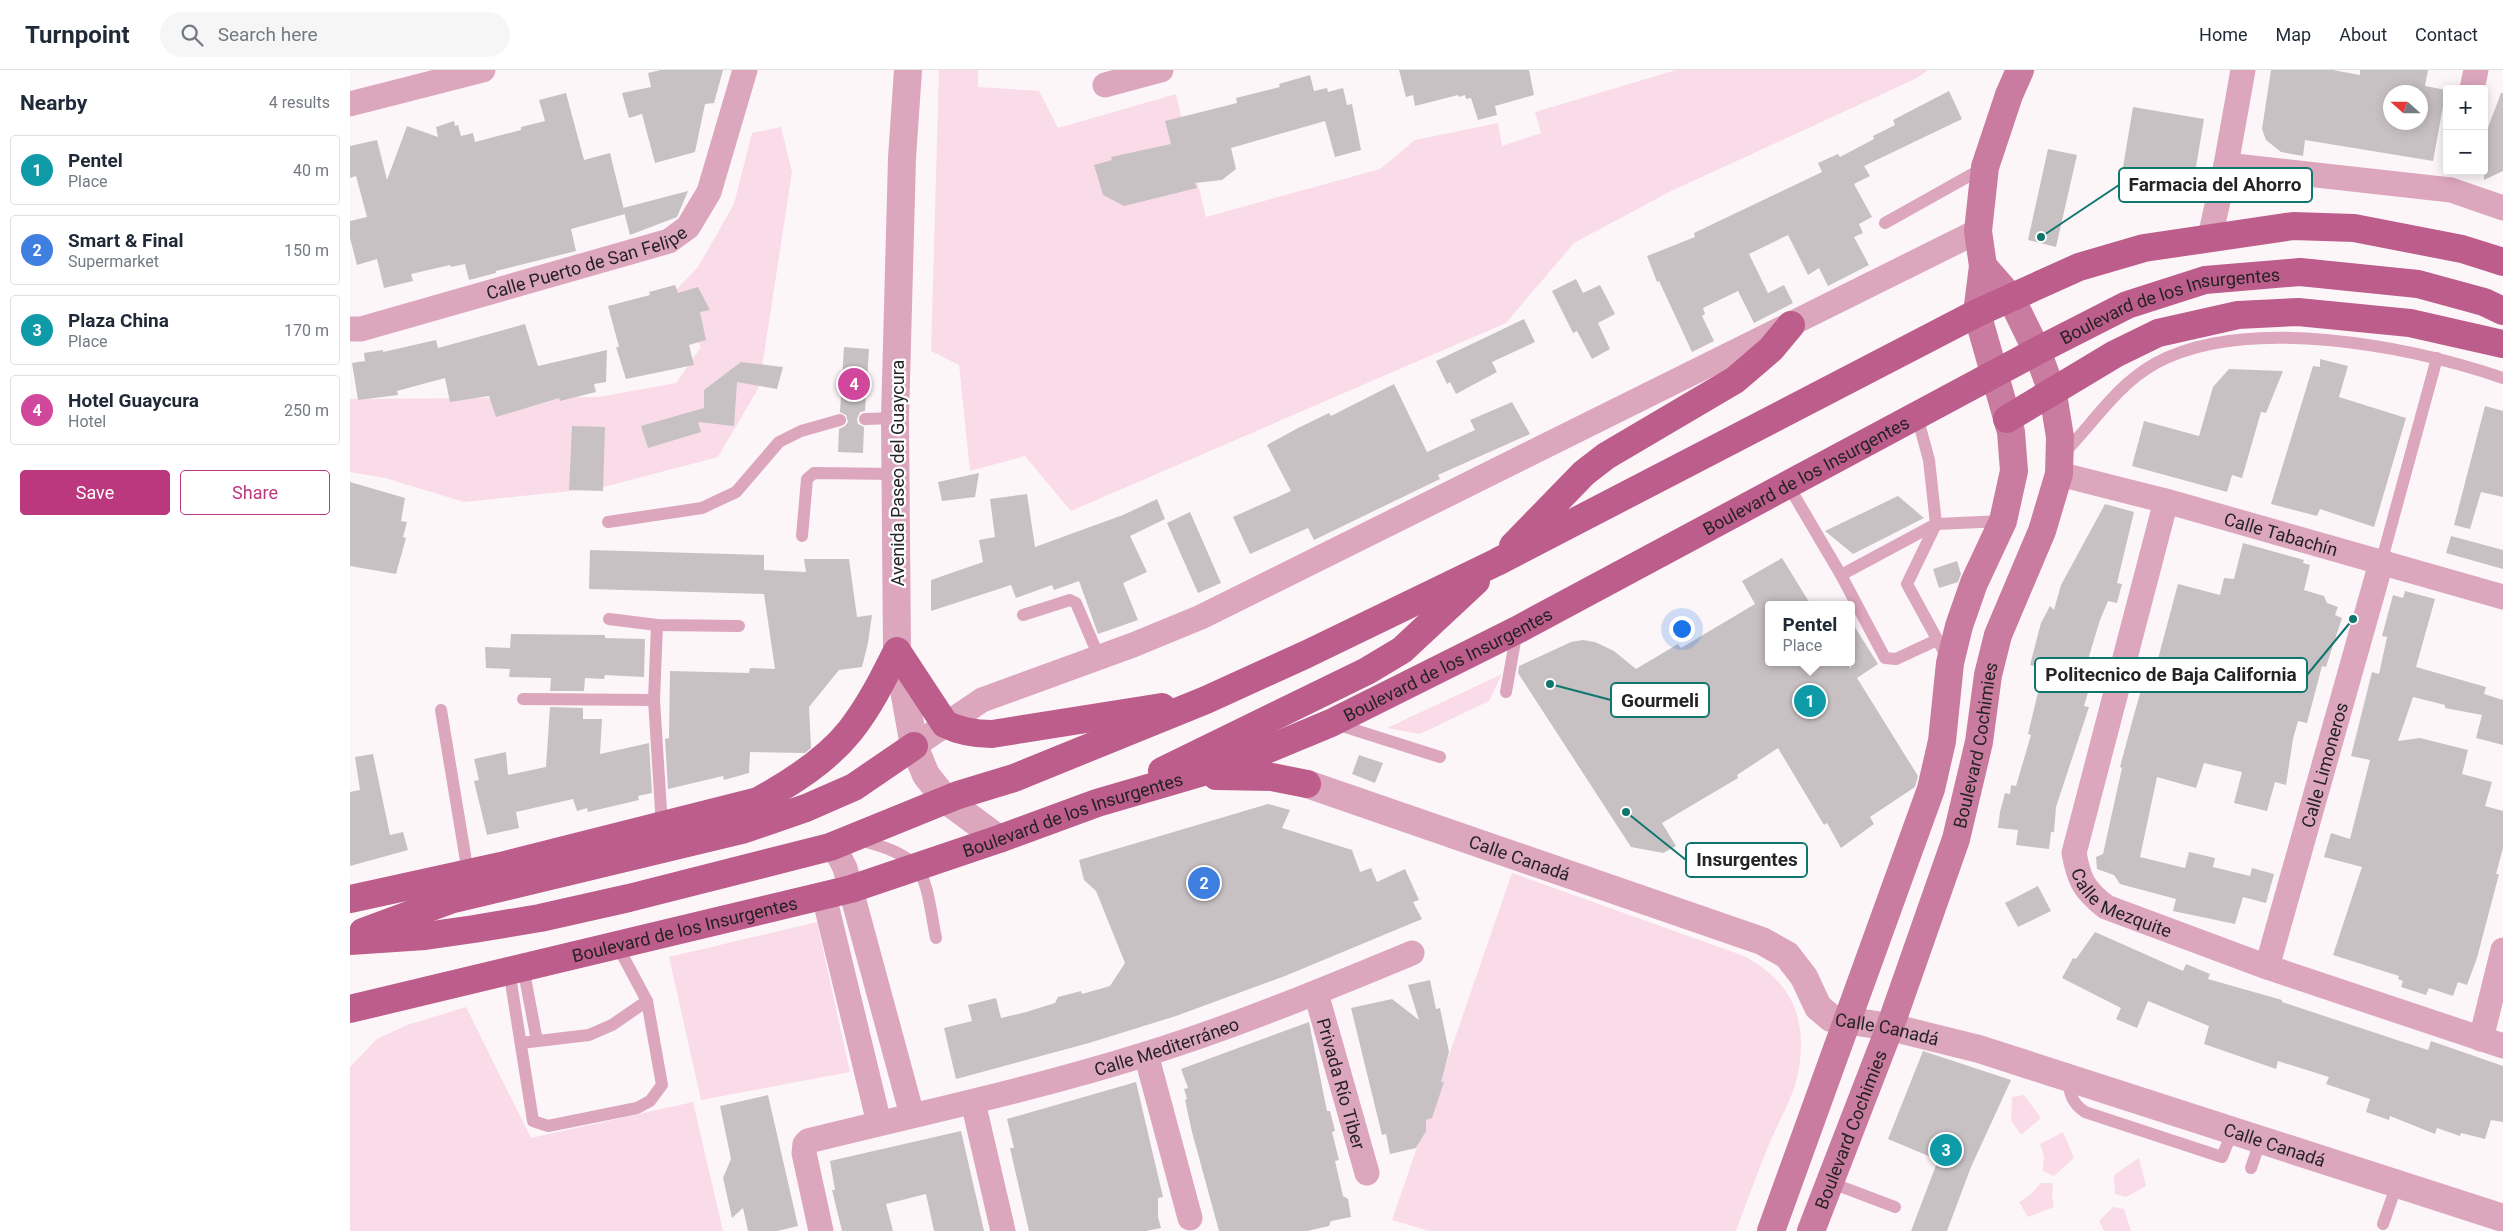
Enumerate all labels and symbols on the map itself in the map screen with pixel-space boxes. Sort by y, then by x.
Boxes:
north arrow [2383,85,2428,130]
callout: Farmacia del Ahorro [2119,168,2312,202]
text: Farmacia del Ahorro [2129,173,2302,196]
street label: Calle Puerto de San Felipe [484,221,691,303]
street label: Boulevard de los Insurgentes [2056,263,2281,348]
street label: Avenida Paseo del Guaycura [887,360,908,586]
pin: 4 [838,365,870,403]
street label: Boulevard de los Insurgentes [1699,411,1912,539]
street label: Calle Tabachín [2222,508,2340,560]
street label: Boulevard de los Insurgentes [1340,603,1556,726]
your location [1669,616,1695,642]
callout: Politecnico de Baja California [2035,658,2307,692]
street label: Boulevard Cochimies [1948,660,2001,830]
text: Politecnico de Baja California [2045,663,2297,686]
pin: 1 [1794,682,1826,720]
callout: Gourmeli [1611,683,1709,717]
text: Gourmeli [1621,689,1699,712]
street label: Calle Limoneros [2296,700,2352,830]
street label: Boulevard de los Insurgentes [960,768,1185,861]
street label: Calle Canadá [1466,830,1573,885]
callout: Insurgentes [1686,843,1807,877]
text: Insurgentes [1696,848,1798,871]
pin: 2 [1188,864,1220,902]
street label: Calle Mezquite [2067,865,2175,941]
street label: Boulevard de los Insurgentes [570,892,799,966]
street label: Calle Canadá [1834,1008,1941,1049]
street label: Calle Mediterráneo [1092,1013,1242,1080]
street label: Privada Río Tiber [1313,1015,1370,1152]
street label: Boulevard Cochimies [1810,1047,1891,1212]
street label: Calle Canadá [2221,1118,2328,1171]
pin: 3 [1930,1131,1962,1169]

